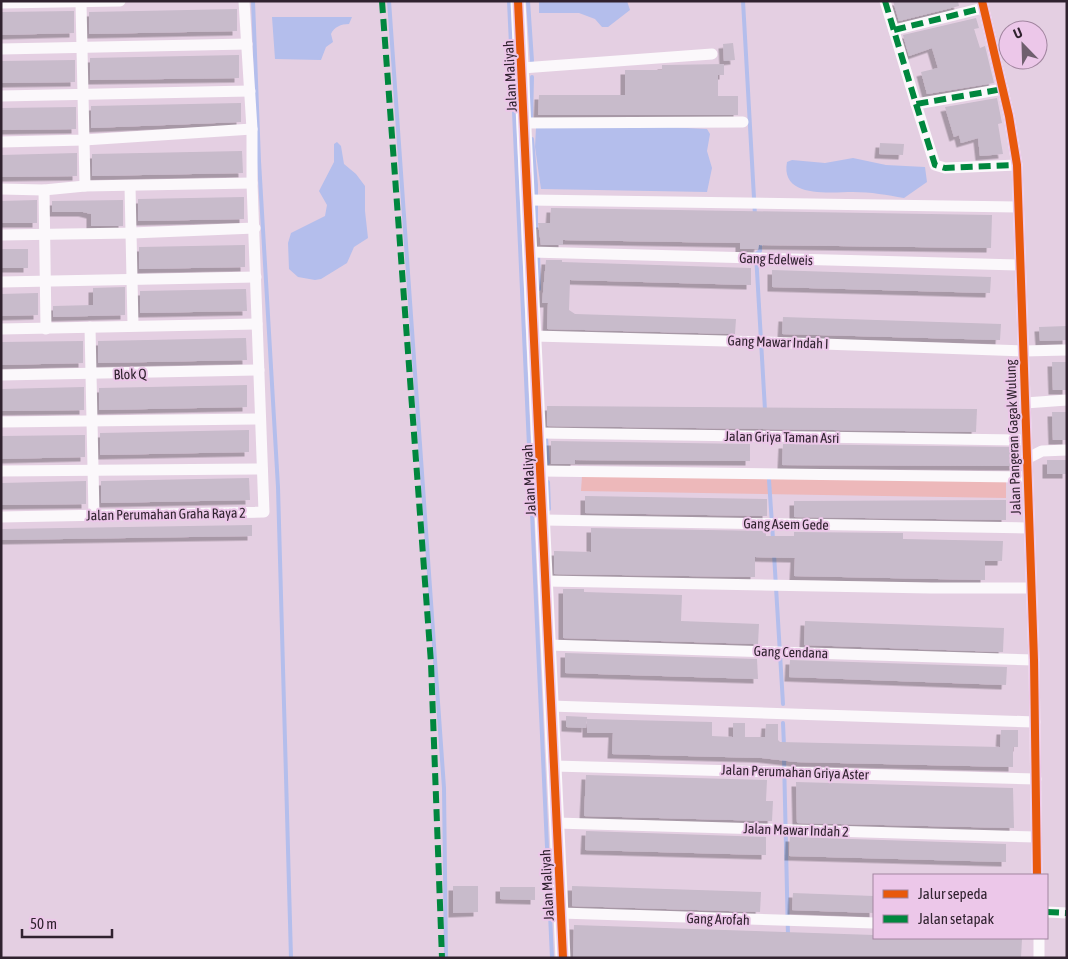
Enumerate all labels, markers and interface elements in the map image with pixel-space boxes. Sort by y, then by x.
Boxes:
north arrow [998,20,1048,70]
text: U [1011,24,1025,42]
street label: Jalan Maliyah [500,40,520,112]
street label: Gang Edelweis [739,250,813,268]
street label: Gang Mawar Indah I [727,332,829,352]
street label: Jalan Pangeran Gagak Wulung [1002,359,1024,515]
street label: Blok Q [113,365,148,383]
street label: Jalan Griya Taman Asri [724,428,840,446]
street label: Jalan Maliyah [519,444,539,516]
street label: Jalan Perumahan Graha Raya 2 [86,505,246,523]
street label: Gang Asem Gede [743,515,829,533]
street label: Gang Cendana [753,643,829,661]
street label: Jalan Perumahan Griya Aster [721,761,870,783]
street label: Jalan Mawar Indah 2 [743,820,849,840]
street label: Jalan Maliyah [537,849,557,921]
legend [873,874,1048,939]
text: Jalur sepeda [918,885,988,902]
scale bar [22,906,112,938]
street label: Gang Arofah [686,910,750,928]
text: Jalan setapak [918,910,995,927]
text: 50 m [30,915,57,932]

